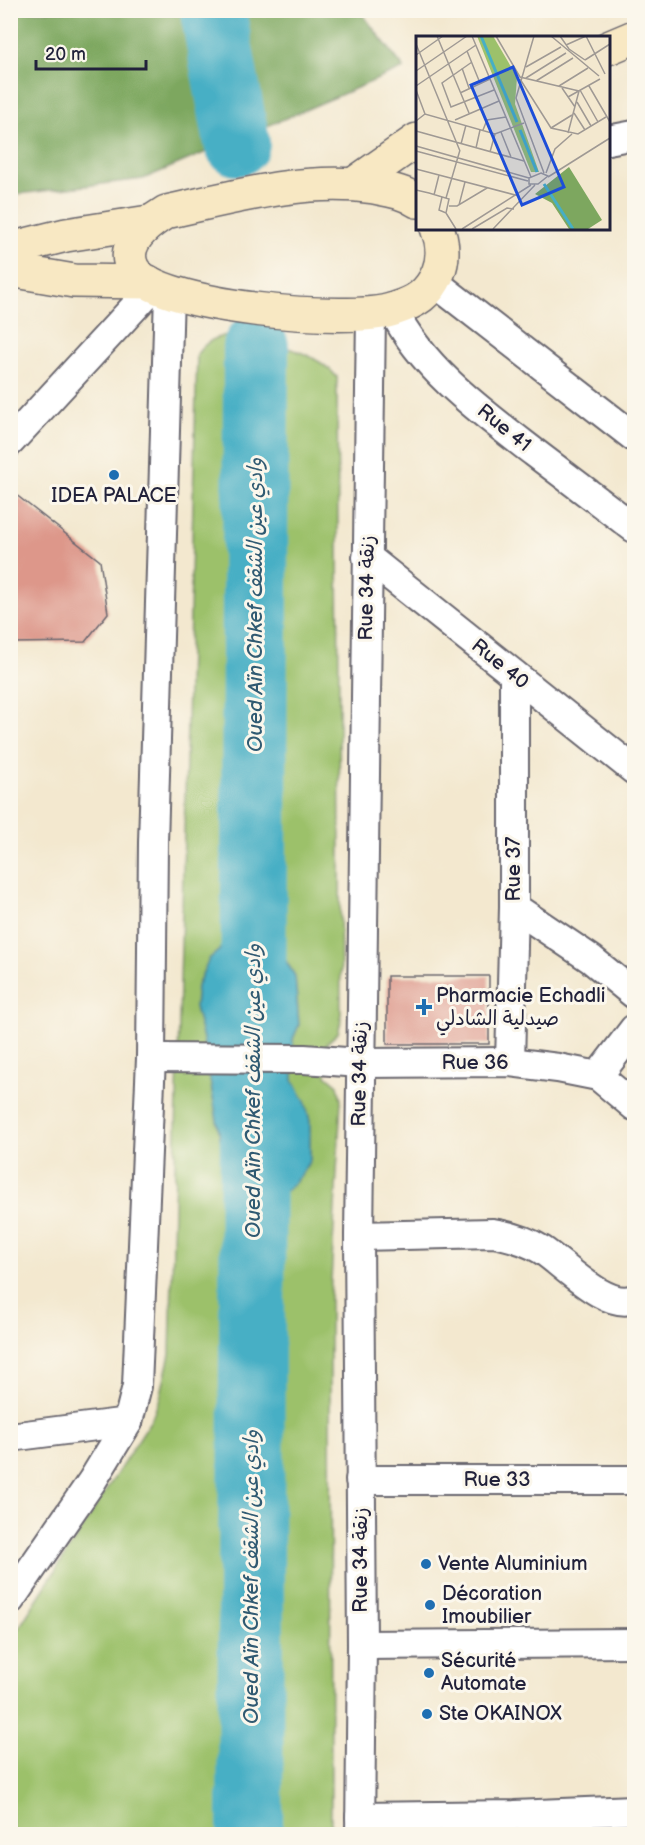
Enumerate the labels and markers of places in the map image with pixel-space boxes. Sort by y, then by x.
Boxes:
marker: IDEA PALACE [107,468,121,482]
place label: IDEA PALACE [51,484,177,508]
place label: Pharmacie Echadli صيدلية الشادلي [436,984,605,1036]
marker: Pharmacie Echadli صيدلية الشادلي [417,1000,431,1014]
place label: Vente Aluminium [438,1552,587,1576]
marker: Vente Aluminium [419,1557,433,1571]
place label: Décoration Imoubilier [442,1582,542,1629]
marker: Décoration Imoubilier [423,1598,437,1612]
place label: Sécurité Automate [441,1649,526,1696]
marker: Sécurité Automate [422,1666,436,1680]
place label: Ste OKAINOX [439,1702,562,1726]
marker: Ste OKAINOX [420,1707,434,1721]

